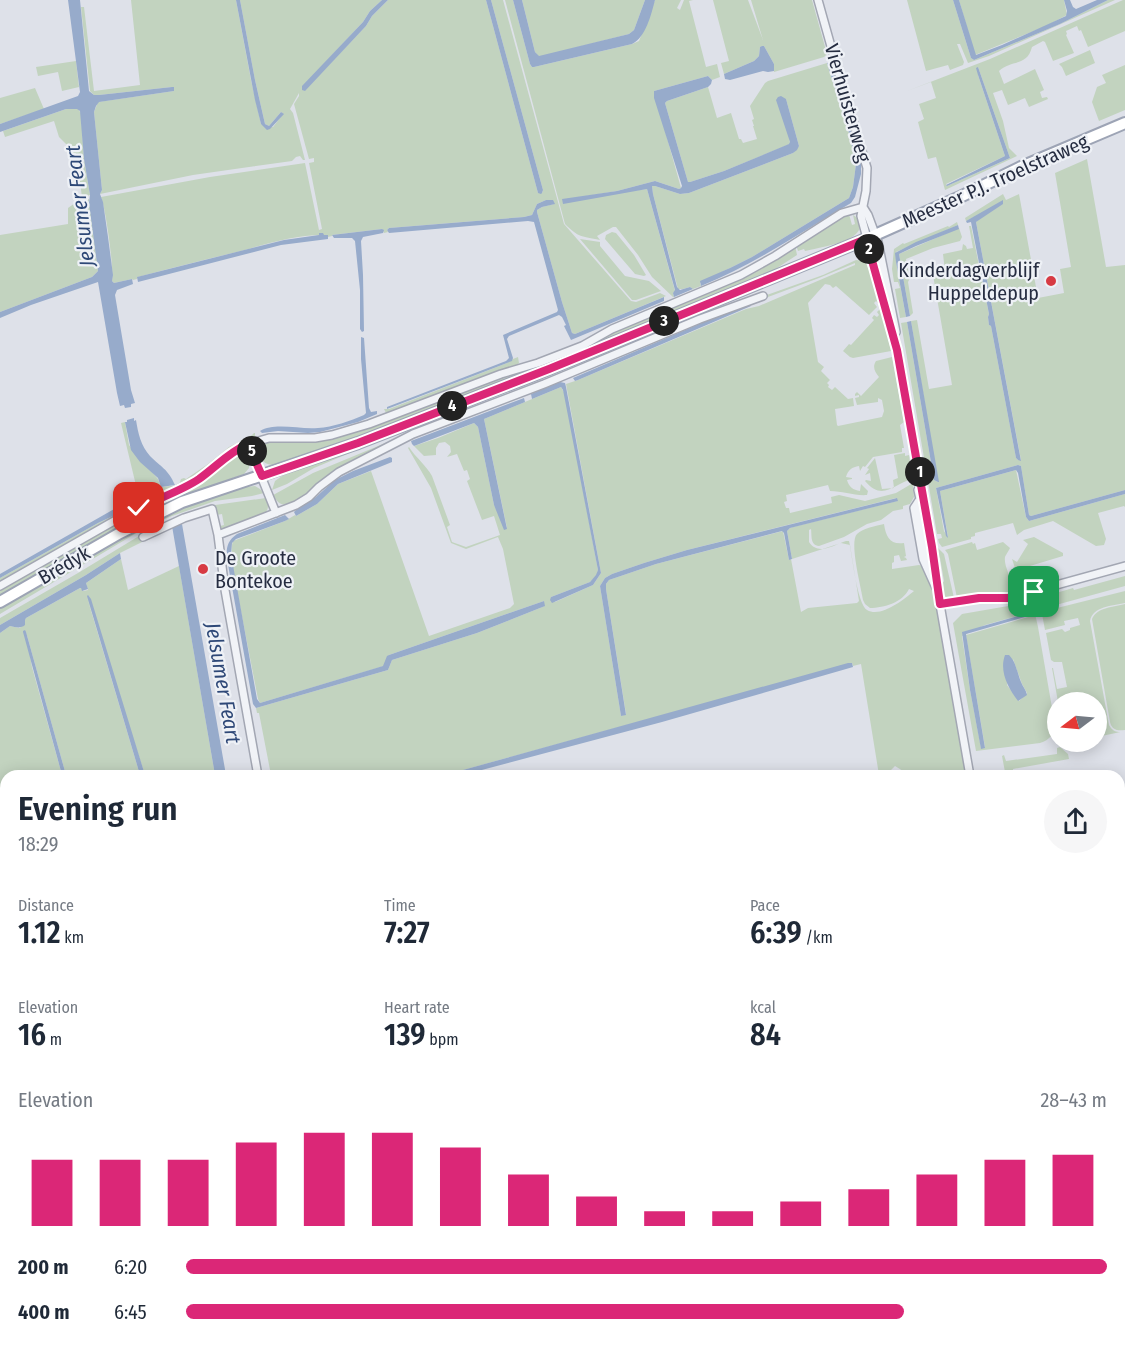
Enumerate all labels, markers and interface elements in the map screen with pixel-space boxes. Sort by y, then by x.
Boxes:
street label: Vierhuisterweg [820,41,877,166]
street label: Meester P.J. Troelstraweg [898,129,1092,233]
water label: Jelsumer Feart [60,144,100,269]
pin: 2 [854,234,884,264]
text: 2 [865,239,873,258]
place label: Kinderdagverblijf Huppeldepup [898,258,1041,305]
marker: Kinderdagverblijf Huppeldepup [1044,274,1058,288]
pin: 3 [649,306,679,336]
text: 3 [660,311,668,330]
pin: 4 [437,391,467,421]
text: 4 [448,396,456,415]
pin: 5 [237,436,267,466]
text: 5 [248,441,256,460]
pin: 1 [905,457,935,487]
text: 1 [917,462,923,481]
pin [113,482,164,533]
icon: check [122,491,155,524]
street label: Brédyk [34,540,95,589]
place label: De Groote Bontekoe [215,546,296,593]
marker: De Groote Bontekoe [196,562,210,576]
pin [1008,566,1059,617]
icon: arrive [1017,575,1050,608]
water label: Jelsumer Feart [199,620,246,746]
north arrow [1047,692,1107,752]
map controls [1047,692,1107,752]
text: Evening run [18,789,178,829]
button: share [1044,790,1107,853]
text: 18:29 [18,832,58,856]
text: Distance [18,896,74,915]
text: Time [384,896,416,915]
text: Pace [750,896,780,915]
text: 1.12 [18,915,61,951]
text: 7:27 [384,915,430,951]
text: 6:39 [750,915,802,951]
text: km [61,928,84,947]
text: /km [802,928,833,947]
text: Elevation [18,998,78,1017]
text: Heart rate [384,998,450,1017]
text: kcal [750,998,776,1017]
text: 16 [18,1017,46,1053]
text: 139 [384,1017,426,1053]
text: 84 [750,1017,781,1053]
text: m [46,1030,62,1049]
text: bpm [426,1030,459,1049]
text: Elevation [18,1088,93,1112]
text: 28–43 m [1040,1088,1107,1112]
text: 200 m [18,1255,69,1279]
text: 6:20 [114,1255,147,1279]
text: 400 m [18,1300,70,1324]
text: 6:45 [114,1300,147,1324]

